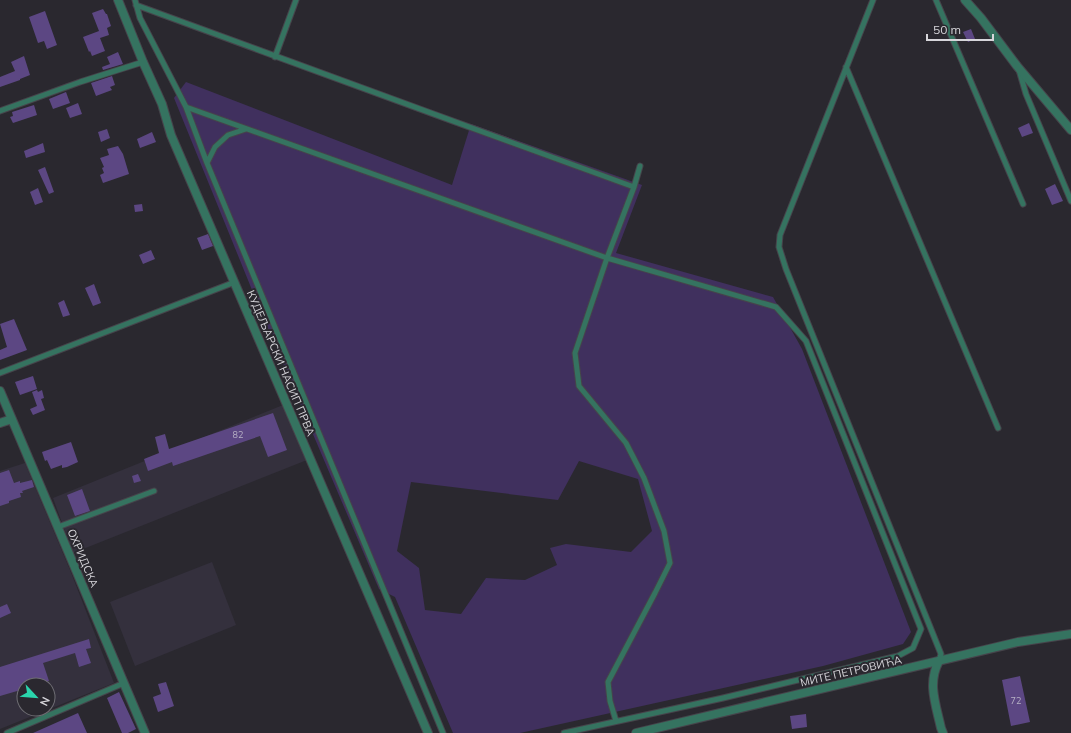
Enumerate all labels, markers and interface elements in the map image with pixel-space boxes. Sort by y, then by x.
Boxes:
scale bar [927,16,993,42]
text: 50 m [933,22,961,37]
street label: КУДЕЉАРСКИ НАСИП ПРВА [244,288,318,438]
house number: 82 [233,429,243,440]
street label: ОХРИДСКА [64,527,102,589]
street label: МИТЕ ПЕТРОВИЋА [799,652,903,690]
north arrow [16,677,56,717]
text: N [37,695,53,708]
house number: 72 [1011,695,1021,706]

